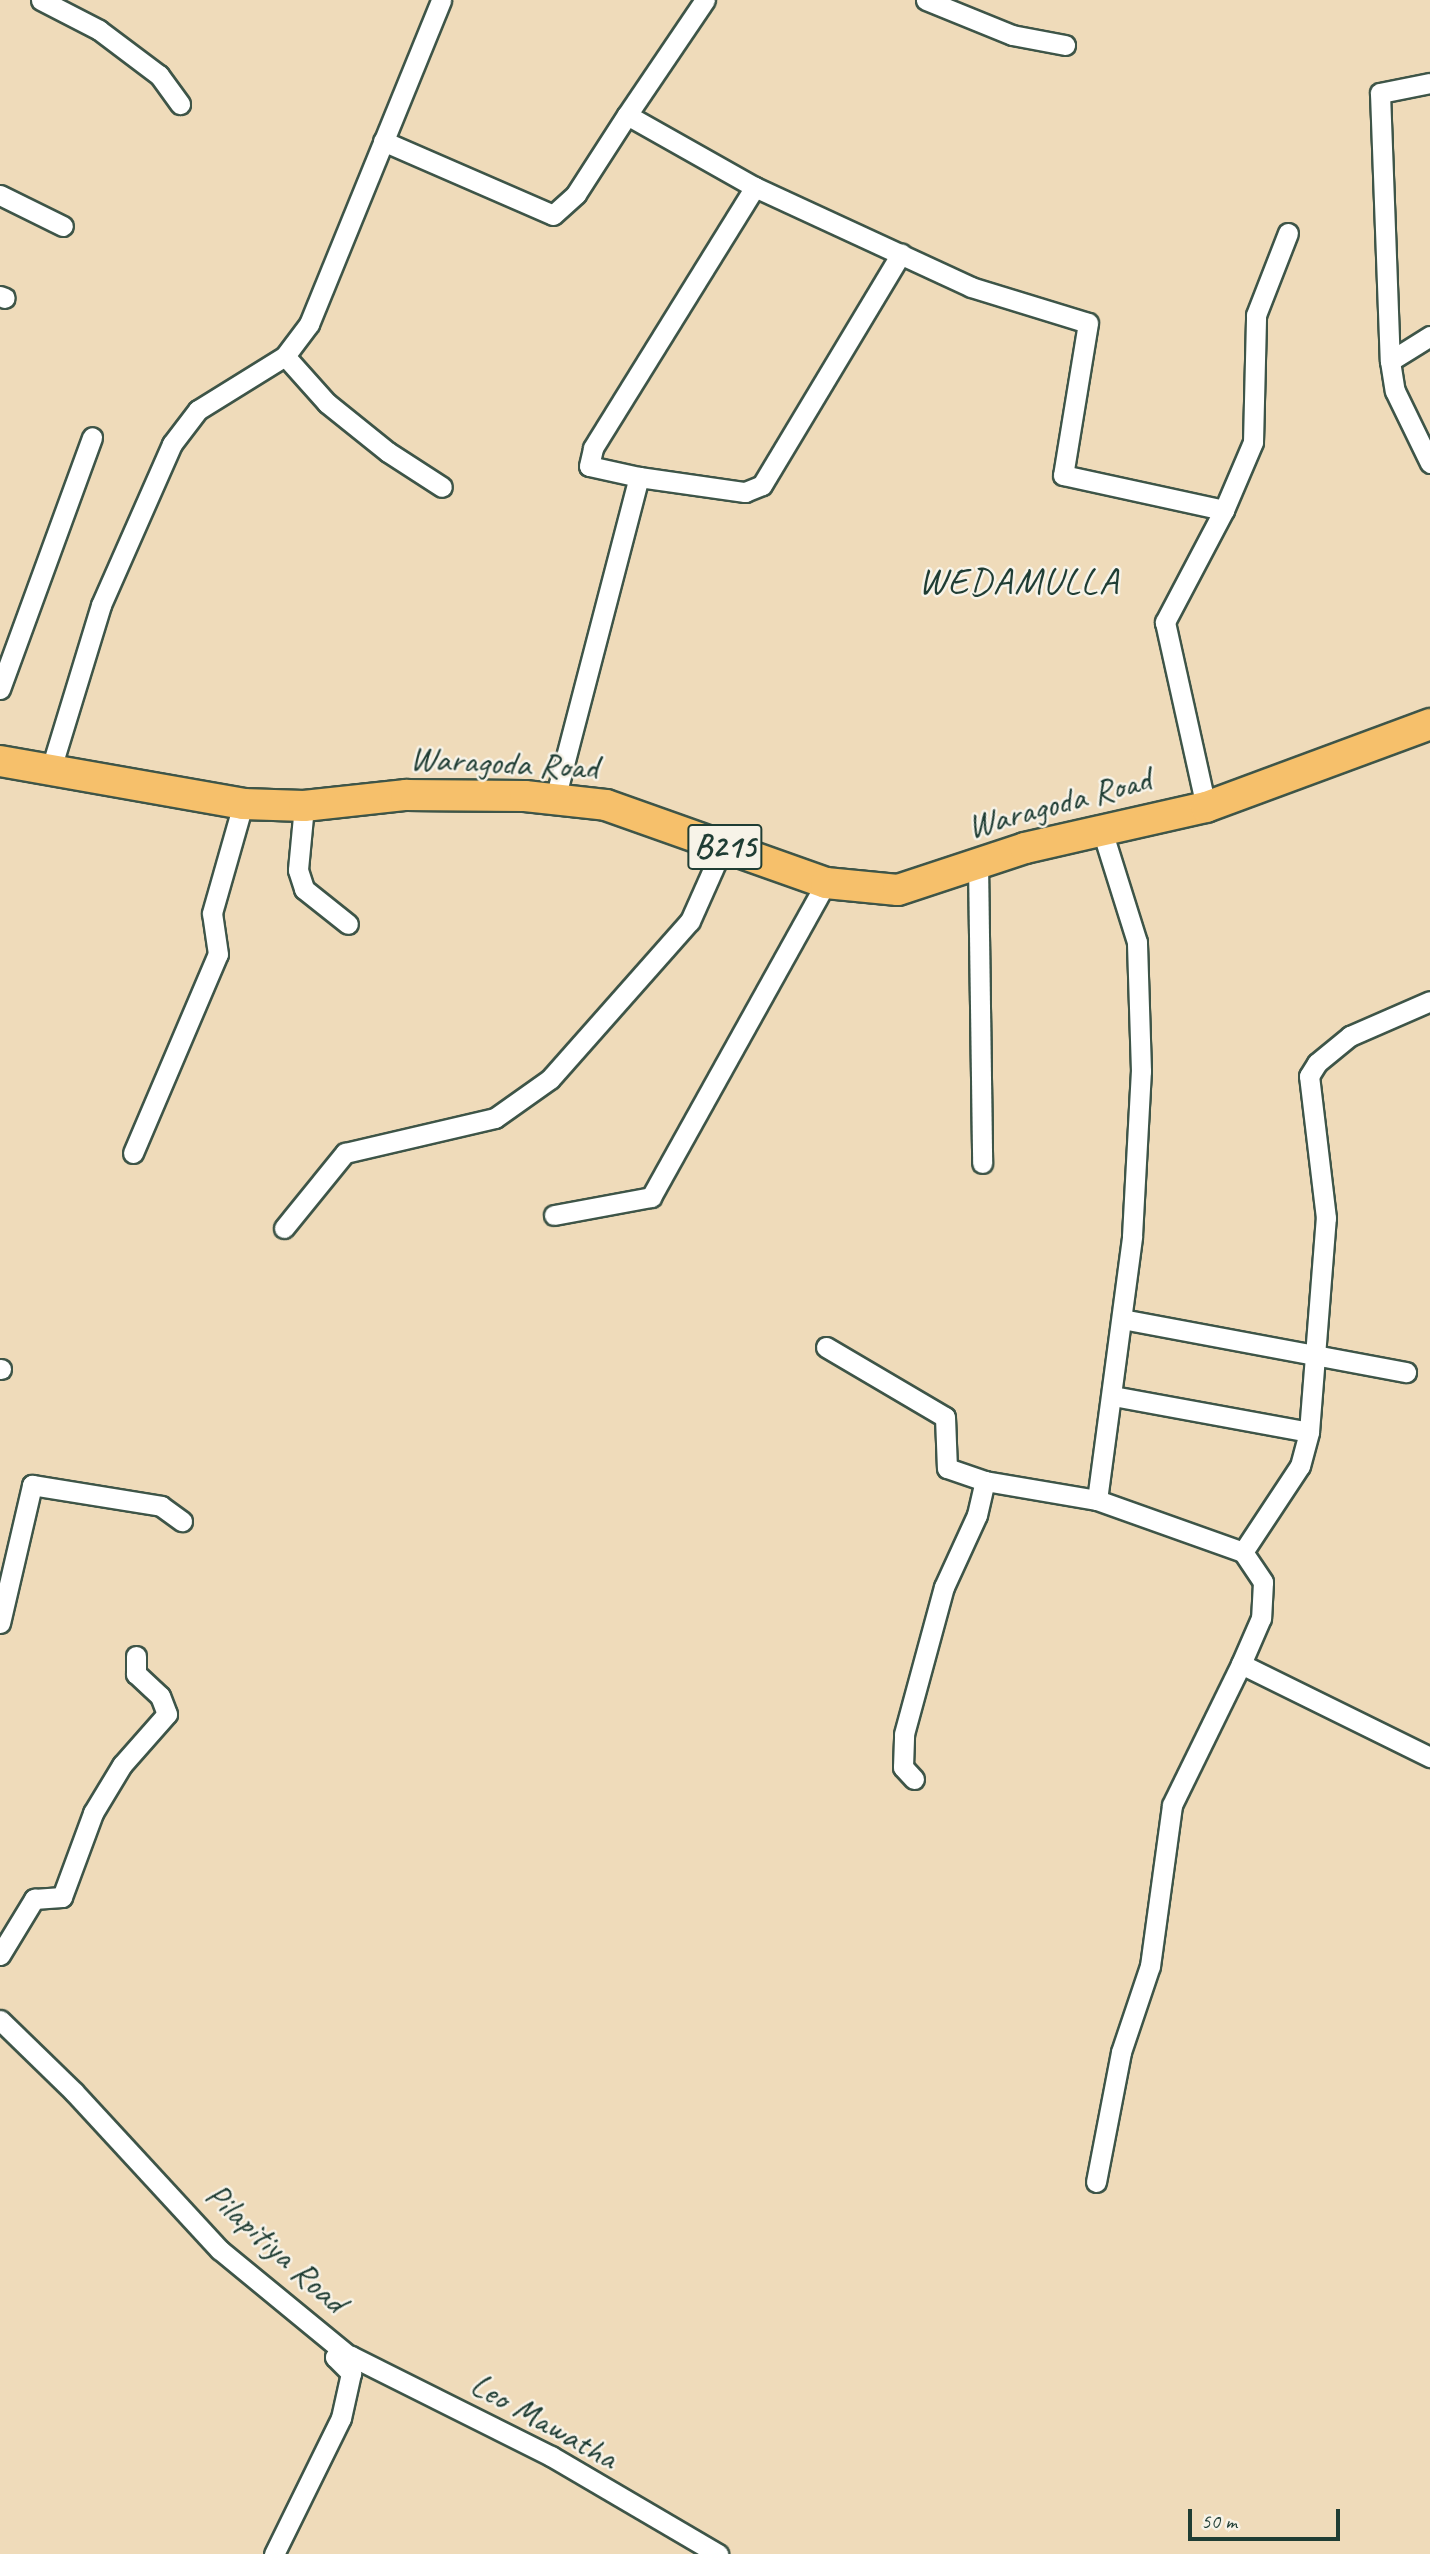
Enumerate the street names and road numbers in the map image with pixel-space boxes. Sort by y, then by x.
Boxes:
street label: Waragoda Road [409,737,599,789]
street label: Waragoda Road [963,758,1155,848]
road number: B215 [686,818,764,876]
street label: Pilapitiya Road [197,2174,355,2322]
street label: Leo Mawatha [463,2364,625,2478]

